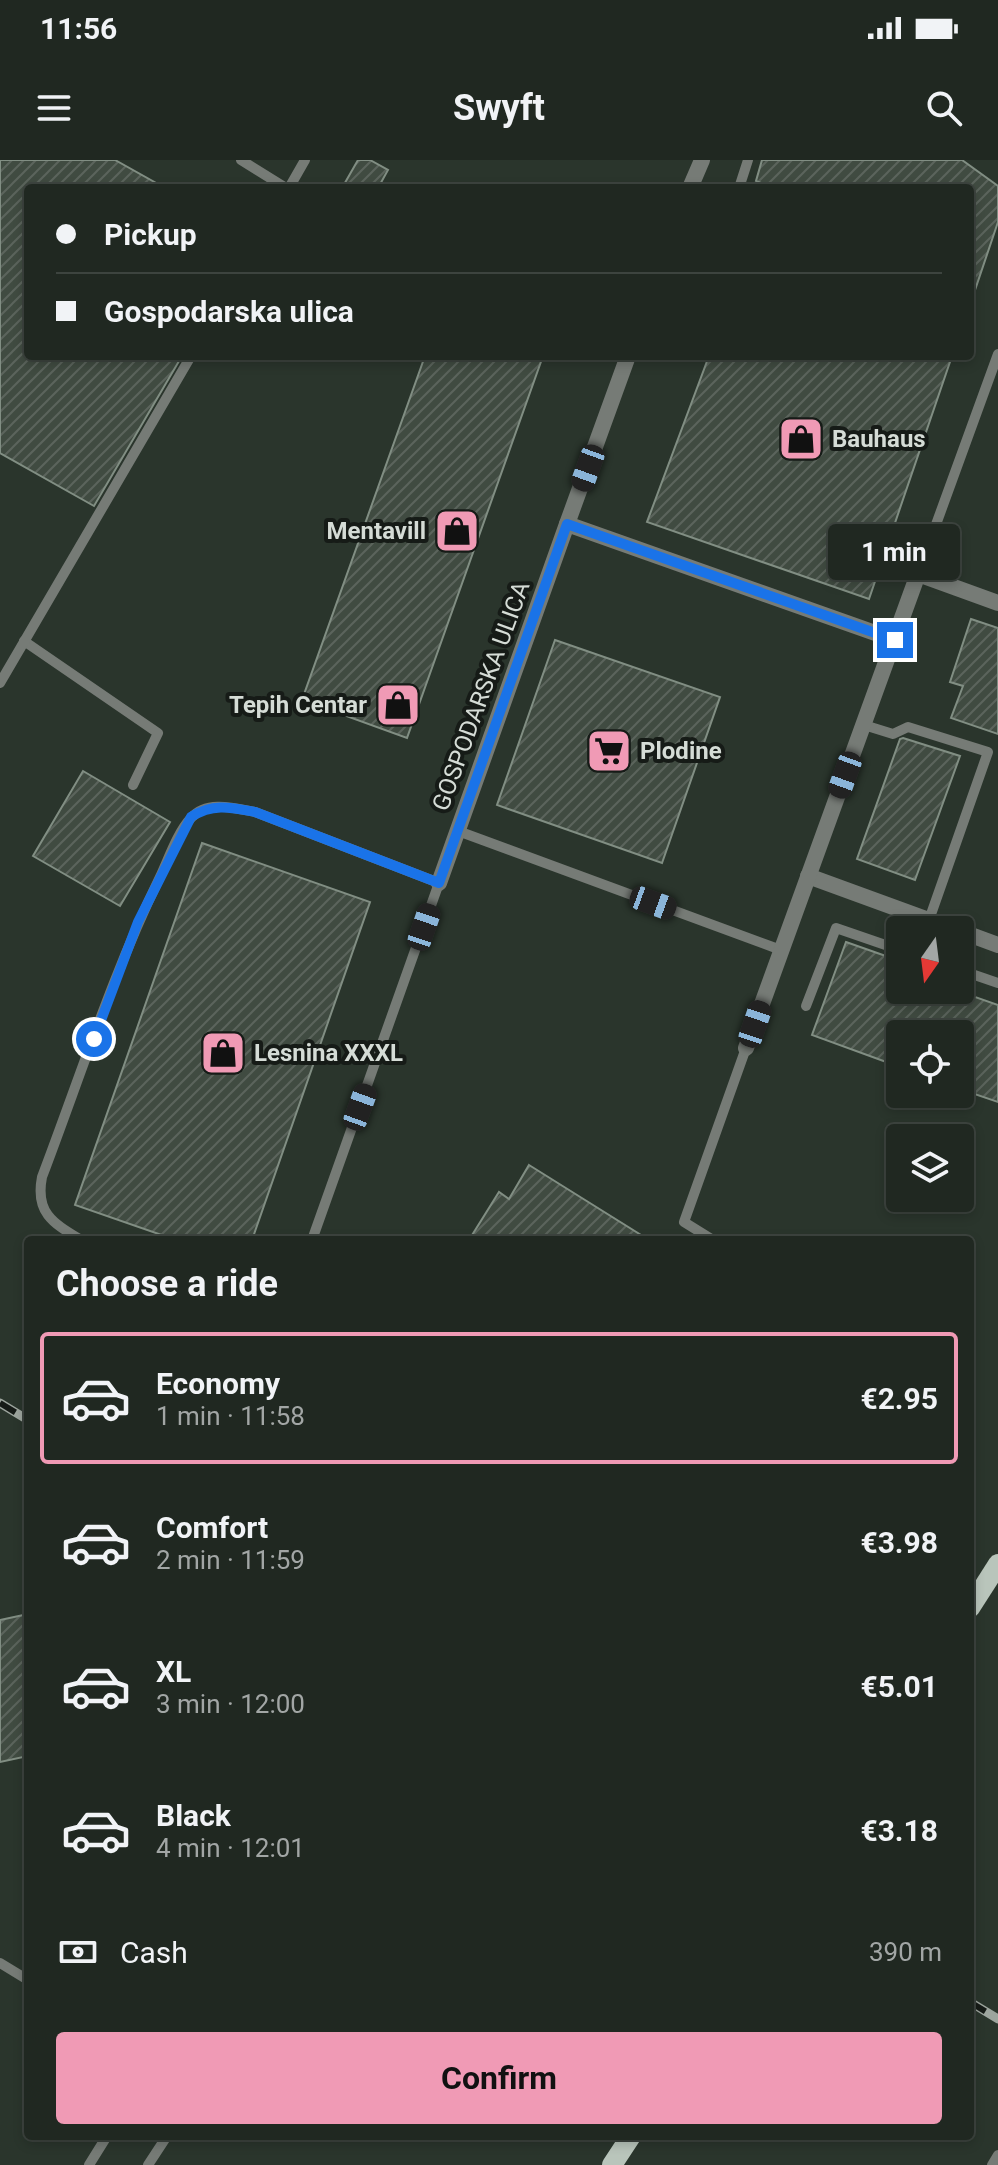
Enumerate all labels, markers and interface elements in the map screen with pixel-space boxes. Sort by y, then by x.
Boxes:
text: 11:56 [40,11,117,46]
icon: menu [32,86,76,130]
icon: search [922,86,966,130]
text: Swyft [453,87,545,129]
text: Pickup [104,217,197,252]
text: Gospodarska ulica [104,294,354,329]
shop icon: Bauhaus [777,415,825,463]
place label: Bauhaus [832,425,926,453]
car [569,441,607,495]
shop icon: Mentavill [433,507,481,555]
place label: Mentavill [327,517,426,545]
callout: 1 min [829,524,961,580]
text: 1 min [861,537,927,567]
street label: GOSPODARSKA ULICA [426,577,536,814]
route end [877,622,913,658]
shop icon: Tepih Centar [374,681,422,729]
place label: Tepih Centar [229,691,367,719]
supermarket icon: Plodine [585,727,633,775]
place label: Plodine [640,737,722,765]
car [826,748,864,802]
car [626,884,680,922]
car [405,900,443,954]
north arrow [886,916,974,1004]
map controls [886,916,974,1212]
car [736,997,774,1051]
button: locate [886,1020,974,1108]
route start [76,1021,112,1057]
shop icon: Lesnina XXXL [199,1029,247,1077]
place label: Lesnina XXXL [254,1039,403,1067]
car [341,1080,379,1134]
button: layers [886,1124,974,1212]
text: Choose a ride [56,1263,278,1305]
icon: car [60,1362,132,1434]
text: Economy [156,1366,280,1401]
text: €2.95 [860,1381,938,1416]
text: 1 min · 11:58 [156,1401,305,1431]
icon: car [60,1506,132,1578]
text: Comfort [156,1510,268,1545]
text: €3.98 [860,1525,938,1560]
text: 2 min · 11:59 [156,1545,305,1575]
icon: car [60,1650,132,1722]
text: XL [156,1654,191,1689]
text: €5.01 [860,1669,938,1704]
text: 3 min · 12:00 [156,1689,305,1719]
icon: car [60,1794,132,1866]
text: Black [156,1798,231,1833]
text: €3.18 [860,1813,938,1848]
text: 4 min · 12:01 [156,1833,305,1863]
icon: cash [56,1930,100,1974]
text: Cash [120,1935,188,1970]
text: 390 m [869,1937,942,1967]
button: Confirm [56,2032,942,2124]

